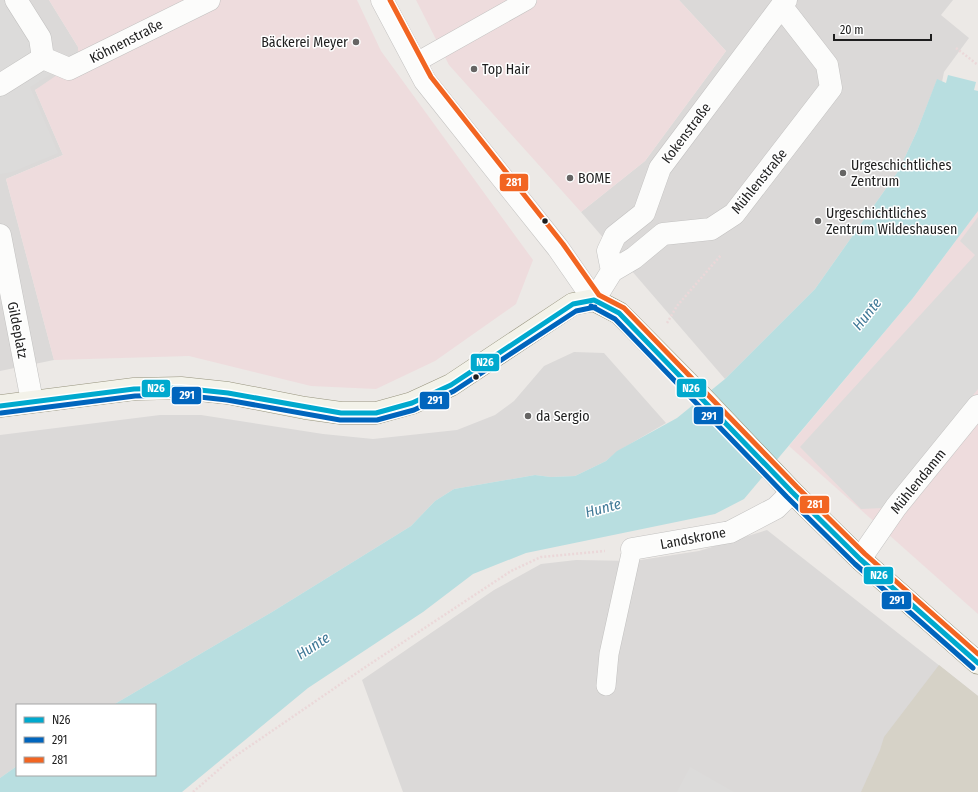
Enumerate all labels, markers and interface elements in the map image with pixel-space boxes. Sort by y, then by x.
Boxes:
street label: Köhnenstraße [87,16,166,67]
scale bar [834,16,931,42]
text: 20 m [840,23,864,37]
place label: Bäckerei Meyer [261,34,348,51]
marker: Bäckerei Meyer [351,37,361,47]
place label: Top Hair [482,61,530,78]
marker: Top Hair [469,64,479,74]
street label: Kokenstraße [658,100,715,167]
street label: Mühlenstraße [728,145,791,217]
place label: Urgeschichtliches Zentrum [851,157,951,190]
marker: Urgeschichtliches Zentrum [838,168,848,178]
place label: BOME [578,170,611,187]
line badge: 281 [499,173,529,192]
marker: BOME [565,173,575,183]
text: 281 [505,176,522,189]
place label: Urgeschichtliches Zentrum Wildeshausen [826,205,957,238]
unlabelled marker [540,216,550,226]
marker: Urgeschichtliches Zentrum Wildeshausen [813,216,823,226]
water label: Hunte [849,294,885,334]
street label: Gildeplatz [4,300,31,360]
line badge: N26 [470,353,500,372]
text: N26 [476,356,494,369]
unlabelled marker [471,372,481,382]
line badge: N26 [676,378,707,398]
line badge: N26 [141,379,171,398]
text: N26 [147,382,165,395]
text: N26 [682,382,700,395]
line badge: 291 [171,386,202,405]
text: 291 [178,389,195,402]
line badge: 291 [419,391,450,410]
text: 291 [426,394,443,407]
line badge: 291 [693,406,724,425]
place label: da Sergio [536,408,590,425]
text: 291 [700,410,717,423]
marker: da Sergio [523,411,533,421]
street label: Mühlendamm [887,445,950,517]
water label: Hunte [583,495,623,521]
line badge: 281 [799,495,830,514]
text: 281 [806,498,823,511]
street label: Landskrone [659,524,727,553]
line badge: N26 [863,566,894,585]
text: N26 [870,569,888,582]
line badge: 291 [881,591,912,610]
text: 291 [888,594,905,607]
water label: Hunte [293,629,333,663]
legend [16,704,156,776]
text: N26 [52,713,71,727]
text: 291 [52,733,68,747]
text: 281 [52,753,68,767]

